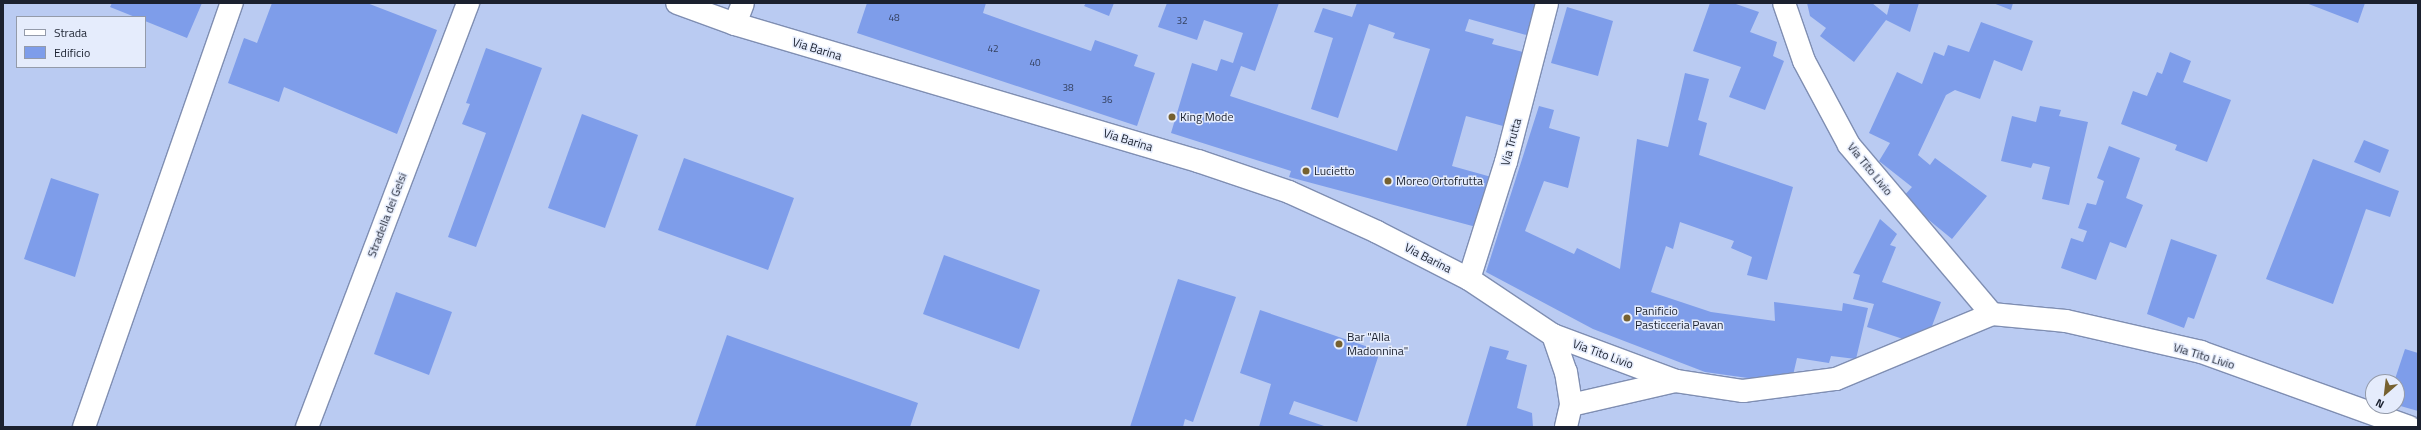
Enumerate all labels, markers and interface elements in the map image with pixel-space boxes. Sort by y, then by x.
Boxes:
house number: 48 [888,12,900,24]
house number: 32 [1176,15,1188,27]
legend [16,16,146,68]
text: Strada [54,23,87,42]
street label: Via Barina [791,35,843,63]
text: Edificio [54,43,90,62]
house number: 42 [987,43,999,55]
house number: 40 [1029,57,1041,69]
house number: 38 [1062,82,1074,94]
house number: 36 [1101,94,1113,106]
place label: King Mode [1180,110,1233,124]
marker: King Mode [1167,112,1177,122]
street label: Via Trutta [1498,117,1524,167]
street label: Via Barina [1102,126,1154,154]
street label: Via Tito Livio [1844,140,1896,198]
place label: Lucietto [1314,164,1355,178]
marker: Lucietto [1301,166,1311,176]
street label: Stradella dei Gelsi [364,171,410,259]
place label: Moreo Ortofrutta [1396,174,1483,188]
marker: Moreo Ortofrutta [1383,176,1393,186]
street label: Via Barina [1402,240,1454,276]
place label: Panificio Pasticceria Pavan [1635,304,1723,332]
marker: Panificio Pasticceria Pavan [1622,313,1632,323]
place label: Bar "Alla Madonnina" [1347,330,1408,358]
street label: Via Tito Livio [1571,336,1635,372]
marker: Bar "Alla Madonnina" [1334,339,1344,349]
street label: Via Tito Livio [2172,340,2236,372]
north arrow [2365,374,2405,414]
text: N [2373,395,2387,413]

